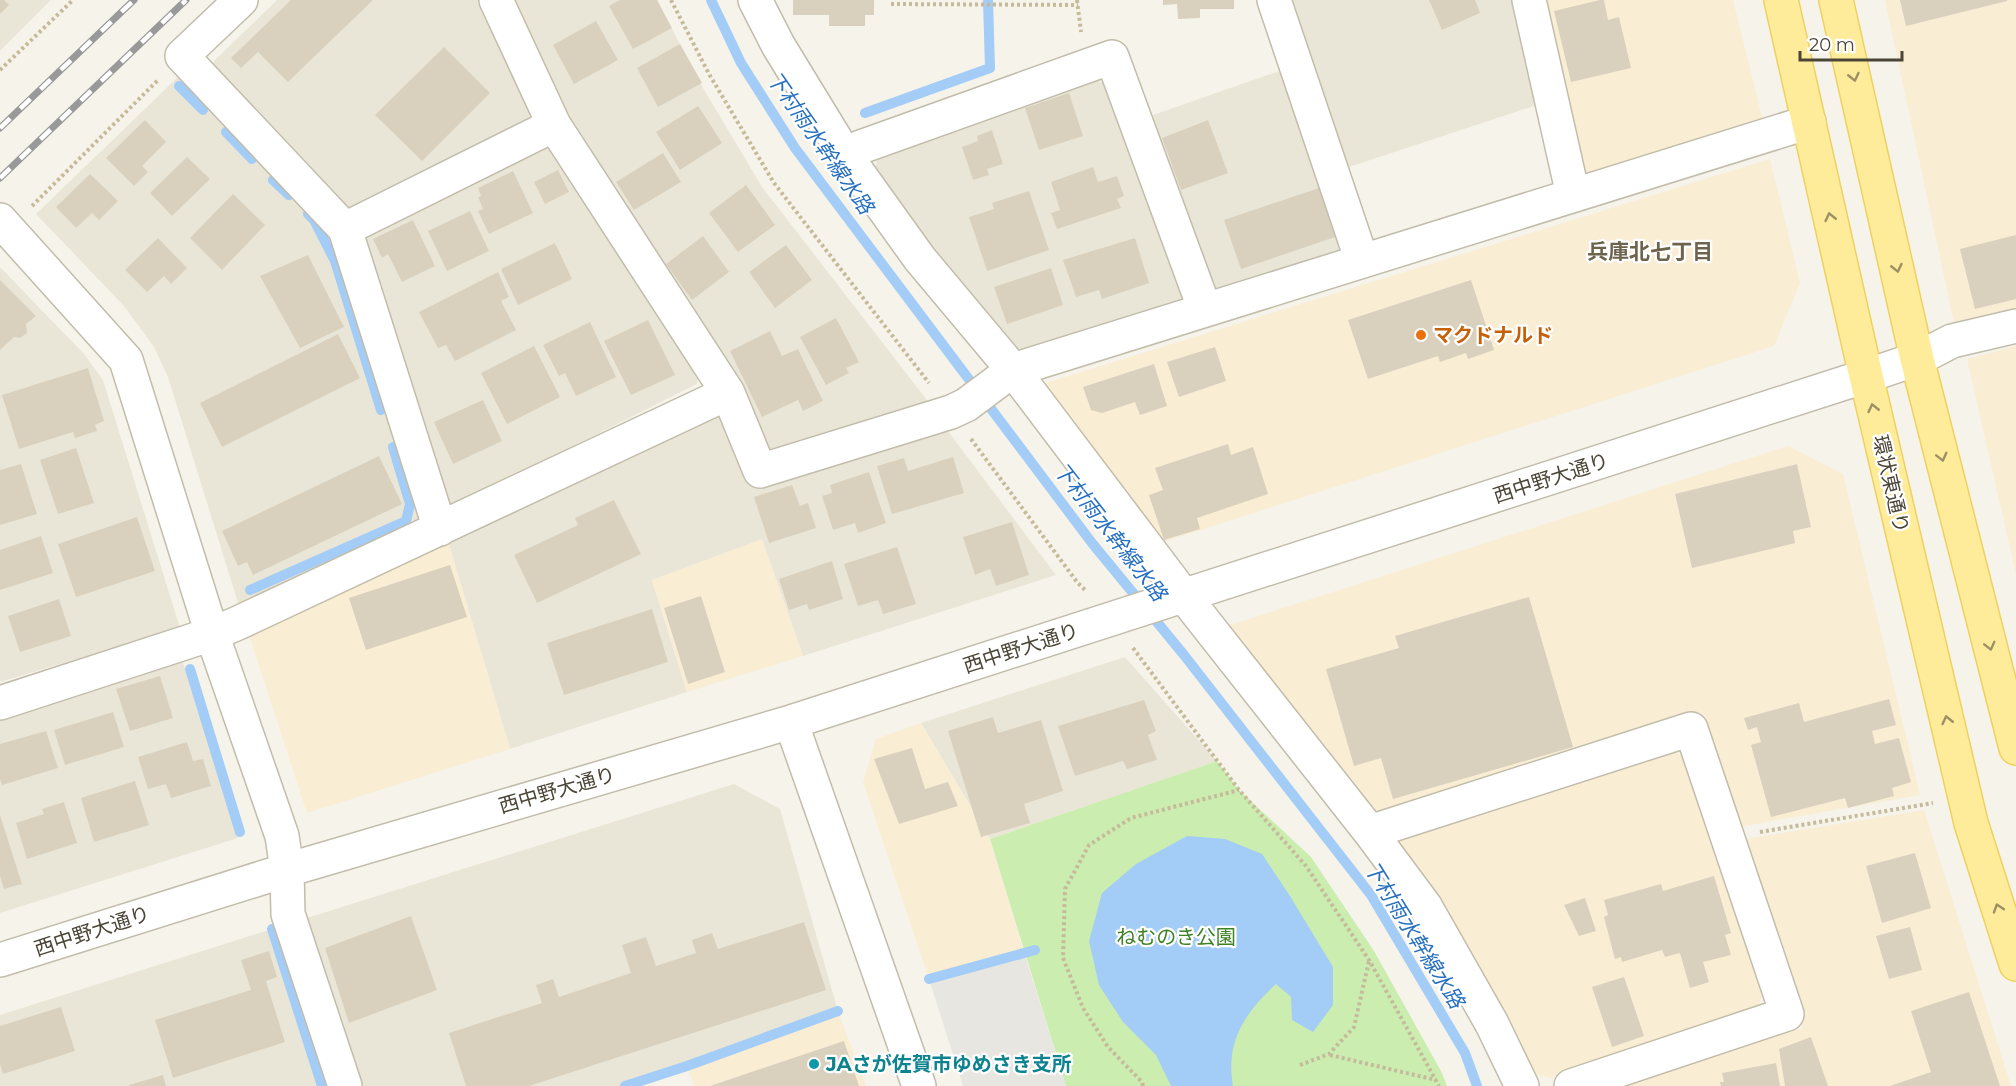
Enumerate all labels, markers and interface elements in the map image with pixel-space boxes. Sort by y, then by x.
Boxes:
scale bar [1800,24,1902,62]
text: 20 m [1809,34,1855,56]
water label: 下村雨水幹線水路 [762,67,880,220]
one-way arrow [1847,72,1860,82]
one-way arrow [1825,213,1838,223]
district label: 兵庫北七丁目 [1587,239,1713,264]
one-way arrow [1890,262,1903,272]
place label: マクドナルド [1433,323,1553,347]
marker: マクドナルド [1414,328,1428,342]
one-way arrow [1868,403,1881,413]
street label: 環状東通り [1868,433,1914,535]
street label: 西中野大通り [1490,448,1612,508]
one-way arrow [1935,452,1948,462]
water label: 下村雨水幹線水路 [1049,458,1173,607]
street label: 西中野大通り [960,618,1082,678]
one-way arrow [1983,641,1996,651]
one-way arrow [1942,715,1955,725]
street label: 西中野大通り [496,762,618,818]
water label: 下村雨水幹線水路 [1359,857,1471,1014]
street label: 西中野大通り [31,901,153,961]
one-way arrow [1993,903,2006,914]
park label: ねむのき公園 [1116,925,1236,949]
place label: JAさが佐賀市ゆめさき支所 [825,1052,1072,1076]
marker: JAさが佐賀市ゆめさき支所 [807,1057,821,1071]

